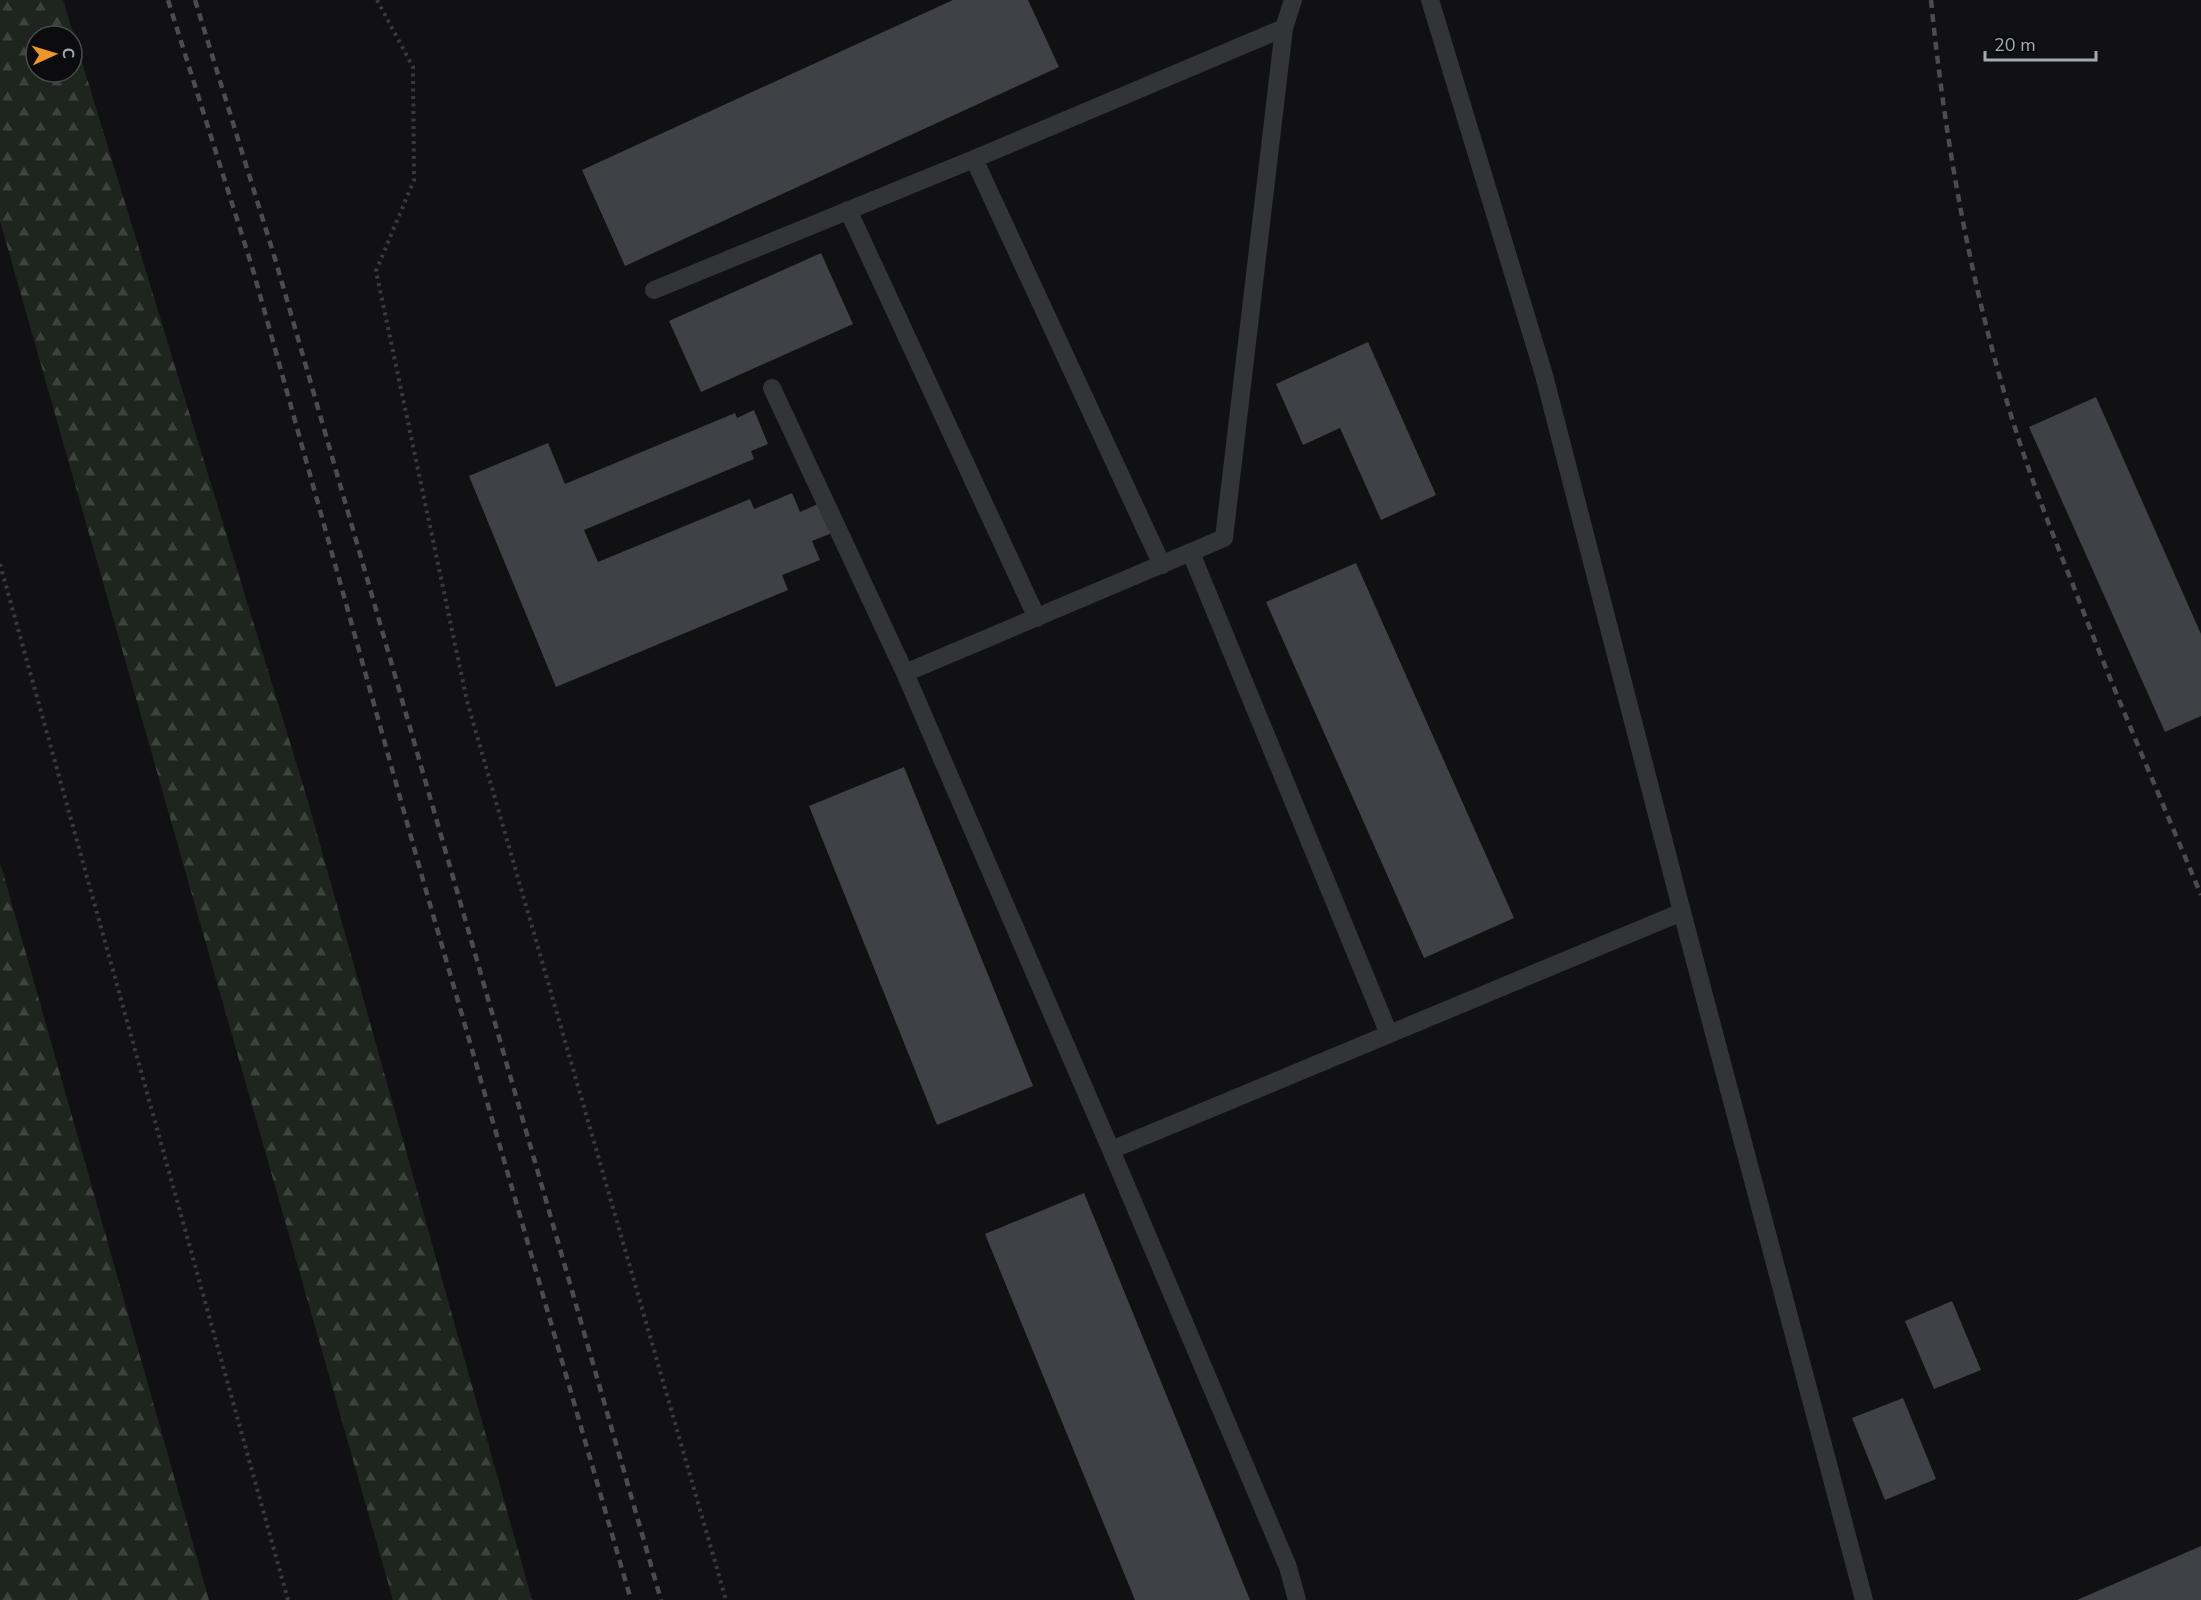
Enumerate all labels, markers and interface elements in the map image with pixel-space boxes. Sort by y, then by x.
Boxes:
north arrow [24,24,84,84]
scale bar [1985,24,2096,62]
text: 20 m [1994,33,2036,57]
text: С [57,47,79,59]

